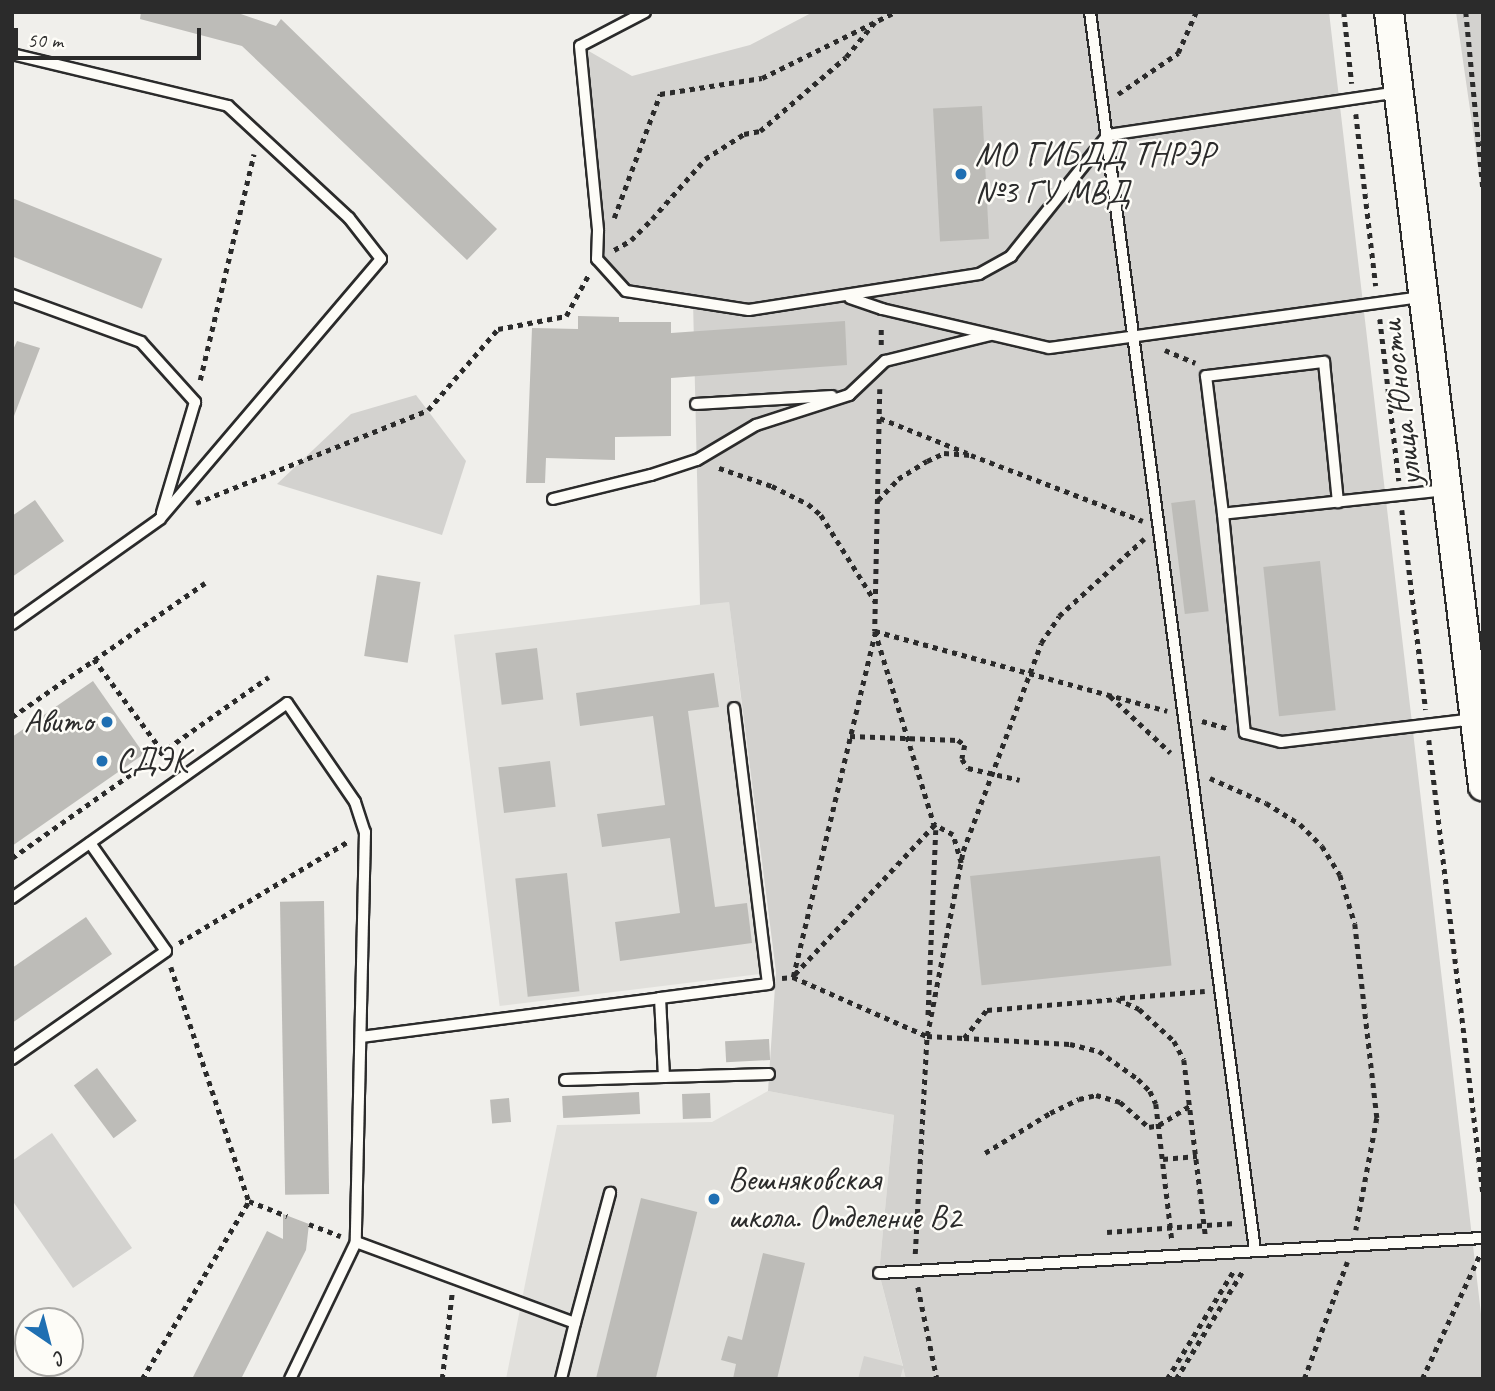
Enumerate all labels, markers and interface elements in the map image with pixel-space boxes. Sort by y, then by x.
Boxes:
scale bar [18,14,205,58]
text: 50 m [27,27,63,53]
place label: МО ГИБДД ТНРЭР №3 ГУ МВД [975,135,1214,213]
marker: МО ГИБДД ТНРЭР №3 ГУ МВД [953,166,969,182]
street label: улица Юности [1371,319,1431,487]
place label: Авито [24,702,93,742]
marker: Авито [99,714,115,730]
place label: СДЭК [116,741,188,781]
marker: СДЭК [94,753,110,769]
place label: Вешняковская школа. Отделение В2 [728,1160,961,1238]
marker: Вешняковская школа. Отделение В2 [706,1191,722,1207]
north arrow [14,1307,84,1377]
text: С [49,1345,71,1370]

